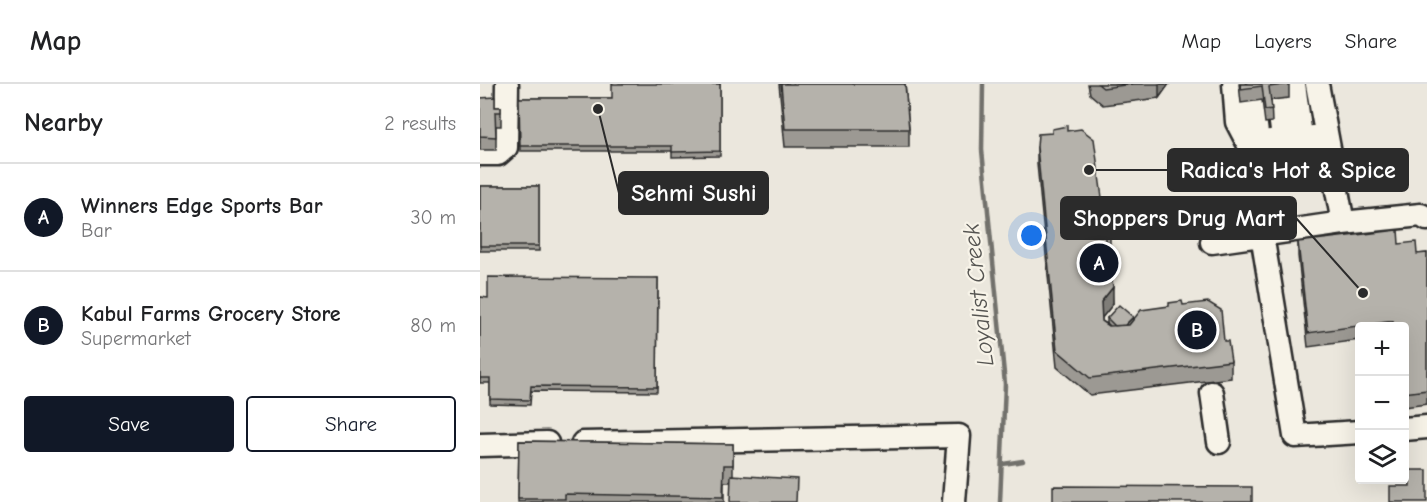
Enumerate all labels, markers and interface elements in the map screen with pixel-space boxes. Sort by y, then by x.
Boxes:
text: Map [30,25,81,57]
text: Map [1182,29,1221,53]
text: Layers [1254,29,1312,53]
text: Share [1345,29,1397,53]
text: Nearby [24,108,103,138]
text: 2 results [384,112,456,135]
callout: Radica's Hot & Spice [1168,149,1408,191]
text: Radica's Hot & Spice [1180,156,1396,184]
callout: Sehmi Sushi [619,172,768,214]
text: Sehmi Sushi [631,179,757,207]
text: Winners Edge Sports Bar [81,193,323,219]
callout: Shoppers Drug Mart [1061,197,1296,239]
text: Shoppers Drug Mart [1073,204,1286,232]
text: A [38,206,49,229]
text: 30 m [410,206,456,229]
text: Bar [81,219,112,242]
your location [1017,221,1046,250]
water label: Loyalist Creek [957,222,999,368]
pin: A [1080,240,1118,285]
text: Kabul Farms Grocery Store [81,301,341,327]
pin: B [1178,308,1216,352]
text: B [37,314,50,337]
text: 80 m [410,314,456,337]
map controls [1355,322,1409,484]
button: + [1355,322,1409,376]
text: Supermarket [81,327,191,350]
button: − [1355,376,1409,430]
button: Save [24,396,234,452]
button: Share [246,396,456,452]
button: layers [1355,430,1409,484]

